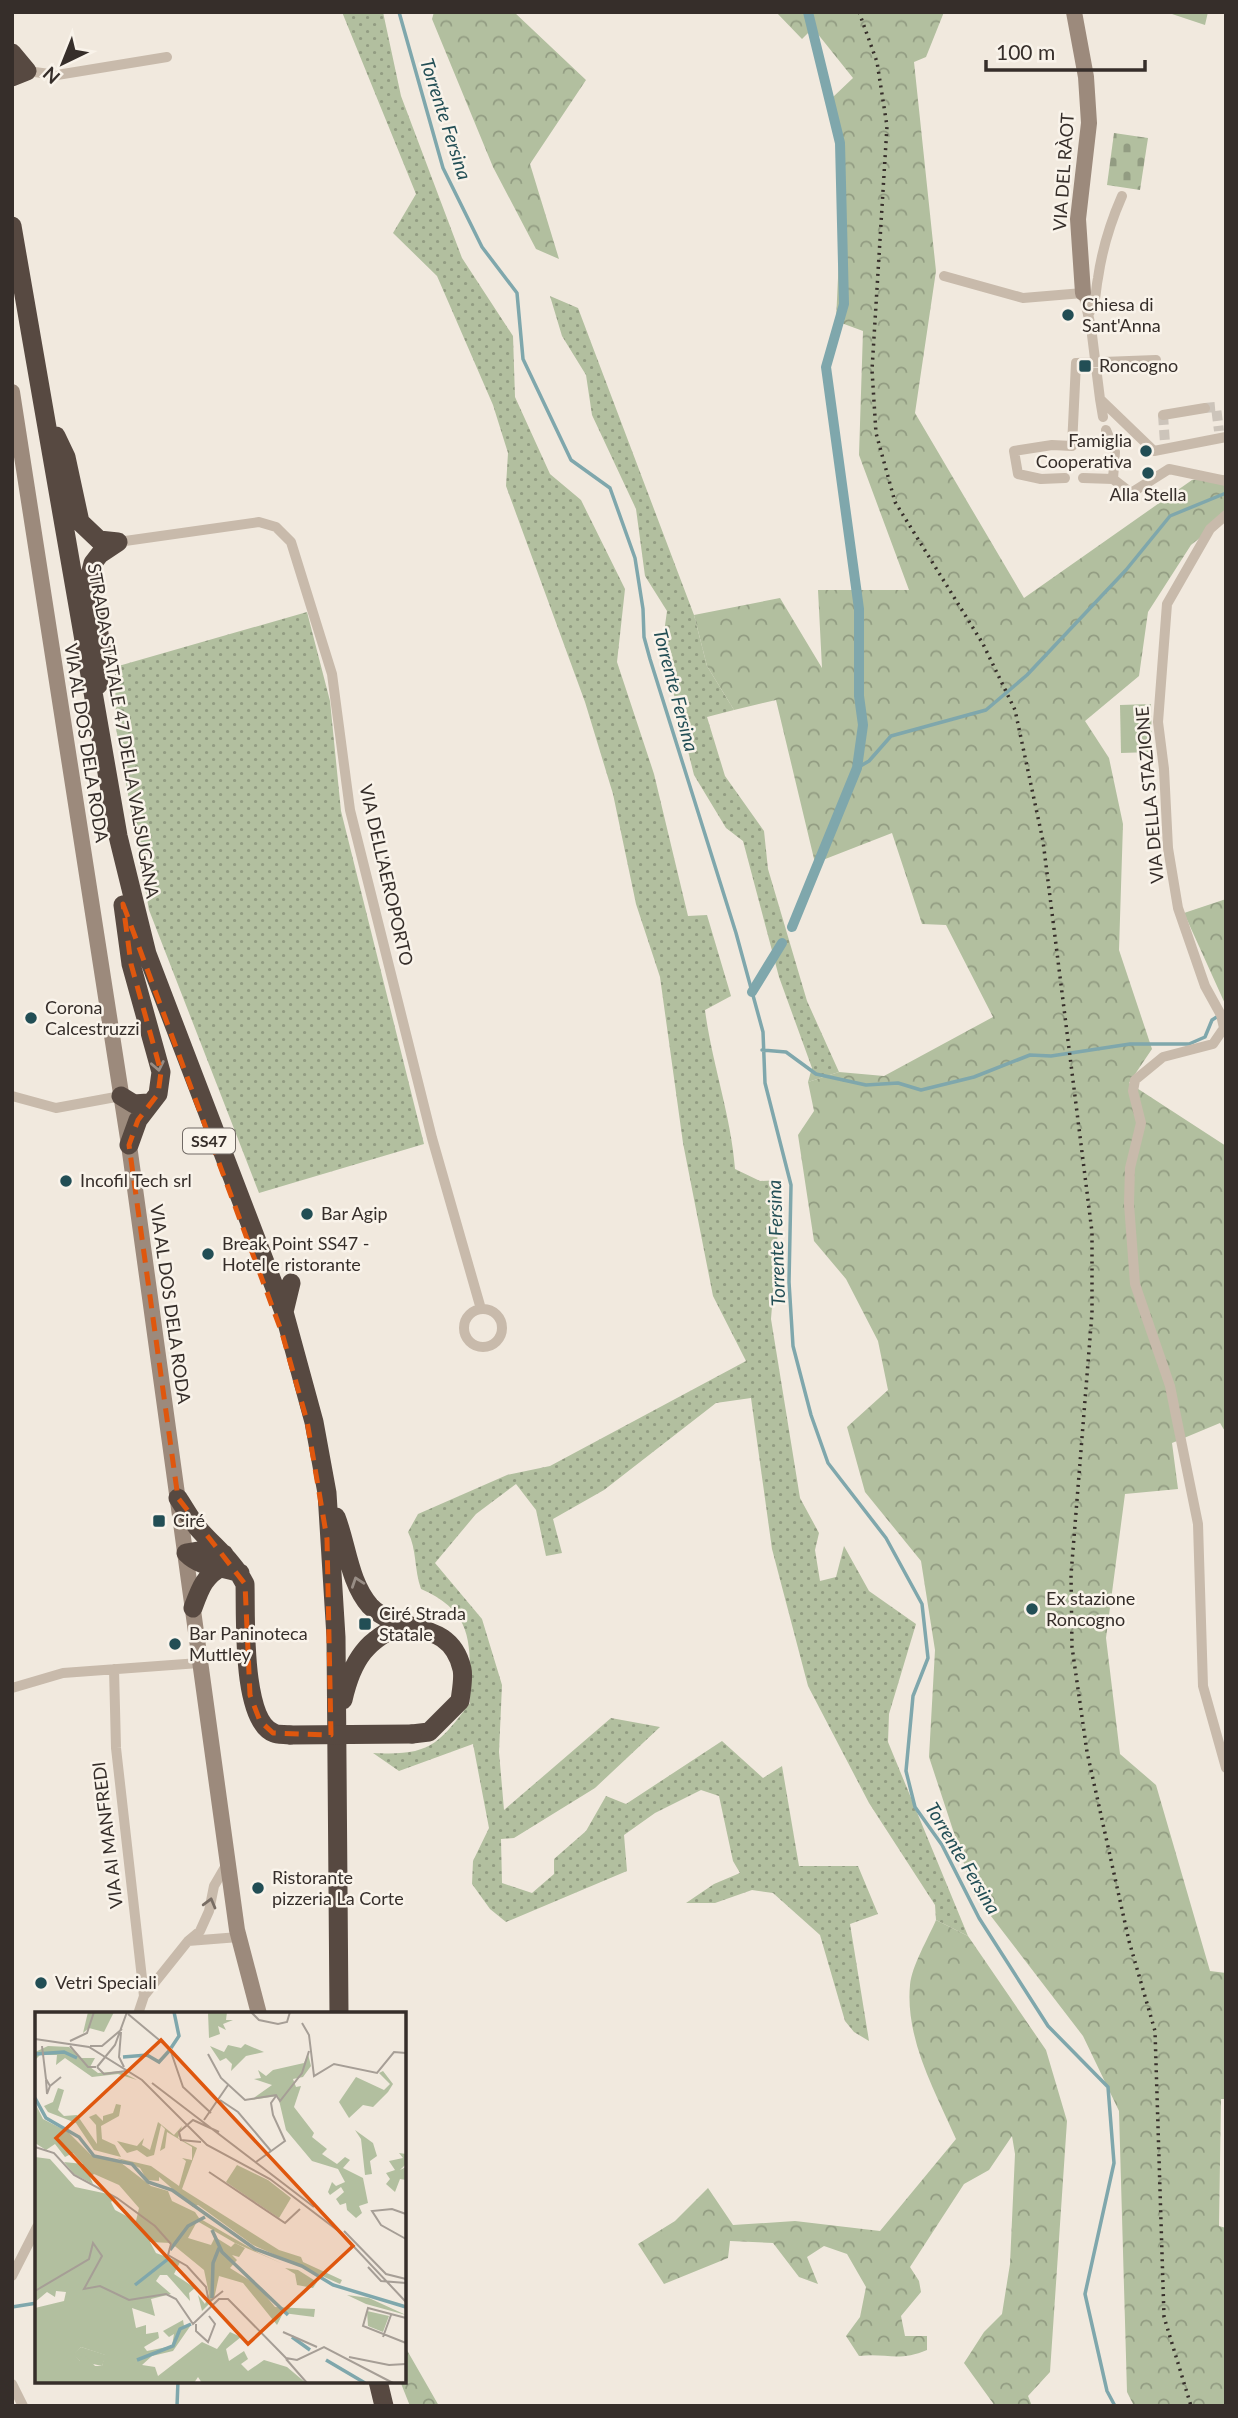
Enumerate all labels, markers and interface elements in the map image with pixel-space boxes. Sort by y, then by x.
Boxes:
north arrow [28,28,98,98]
scale bar [986,28,1145,72]
text: 100 m [996,39,1055,64]
water label: Torrente Fersina [416,55,477,183]
text: N [38,62,64,89]
street label: VIA DEL RÀOT [1048,112,1078,232]
place label: Chiesa di Sant'Anna [1082,293,1161,336]
marker: Chiesa di Sant'Anna [1060,307,1076,323]
place label: Roncogno [1099,354,1178,376]
marker: Roncogno [1077,358,1093,374]
place label: Famiglia Cooperativa [1036,429,1132,472]
marker: Famiglia Cooperativa [1138,443,1154,459]
marker: Alla Stella [1140,465,1156,481]
place label: Alla Stella [1110,483,1186,505]
street label: STRADA STATALE 47 DELLA VALSUGANA [84,562,164,901]
water label: Torrente Fersina [649,626,704,754]
street label: VIA AL DOS DELA RODA [60,642,114,845]
street label: VIA DELLA STAZIONE [1130,705,1168,885]
street label: VIA DELL'AEROPORTO [355,782,419,968]
place label: Corona Calcestruzzi [45,996,140,1039]
marker: Corona Calcestruzzi [23,1010,39,1026]
one-way arrow [150,1060,165,1072]
road number: SS47 [183,1128,235,1154]
place label: Incofil Tech srl [80,1169,192,1191]
marker: Incofil Tech srl [58,1173,74,1189]
water label: Torrente Fersina [762,1179,789,1307]
place label: Bar Agip [321,1202,388,1224]
street label: VIA AL DOS DELA RODA [146,1203,196,1406]
marker: Bar Agip [299,1206,315,1222]
place label: Break Point SS47 - Hotel e ristorante [222,1232,369,1275]
marker: Break Point SS47 - Hotel e ristorante [200,1246,216,1262]
place label: Ciré [173,1509,205,1531]
marker: Ciré [151,1513,167,1529]
one-way arrow [351,1576,365,1588]
place label: Ex stazione Roncogno [1046,1587,1135,1630]
marker: Ex stazione Roncogno [1024,1601,1040,1617]
place label: Ciré Strada Statale [379,1602,466,1645]
marker: Ciré Strada Statale [357,1616,373,1632]
place label: Bar Paninoteca Muttley [189,1622,308,1665]
marker: Bar Paninoteca Muttley [167,1636,183,1652]
street label: VIA AI MANFREDI [87,1760,127,1910]
water label: Torrente Fersina [921,1798,1006,1918]
place label: Ristorante pizzeria La Corte [272,1866,404,1909]
marker: Ristorante pizzeria La Corte [250,1880,266,1896]
one-way arrow [202,1897,216,1909]
place label: Vetri Speciali [55,1971,157,1993]
marker: Vetri Speciali [33,1975,49,1991]
inset map [35,2012,406,2383]

